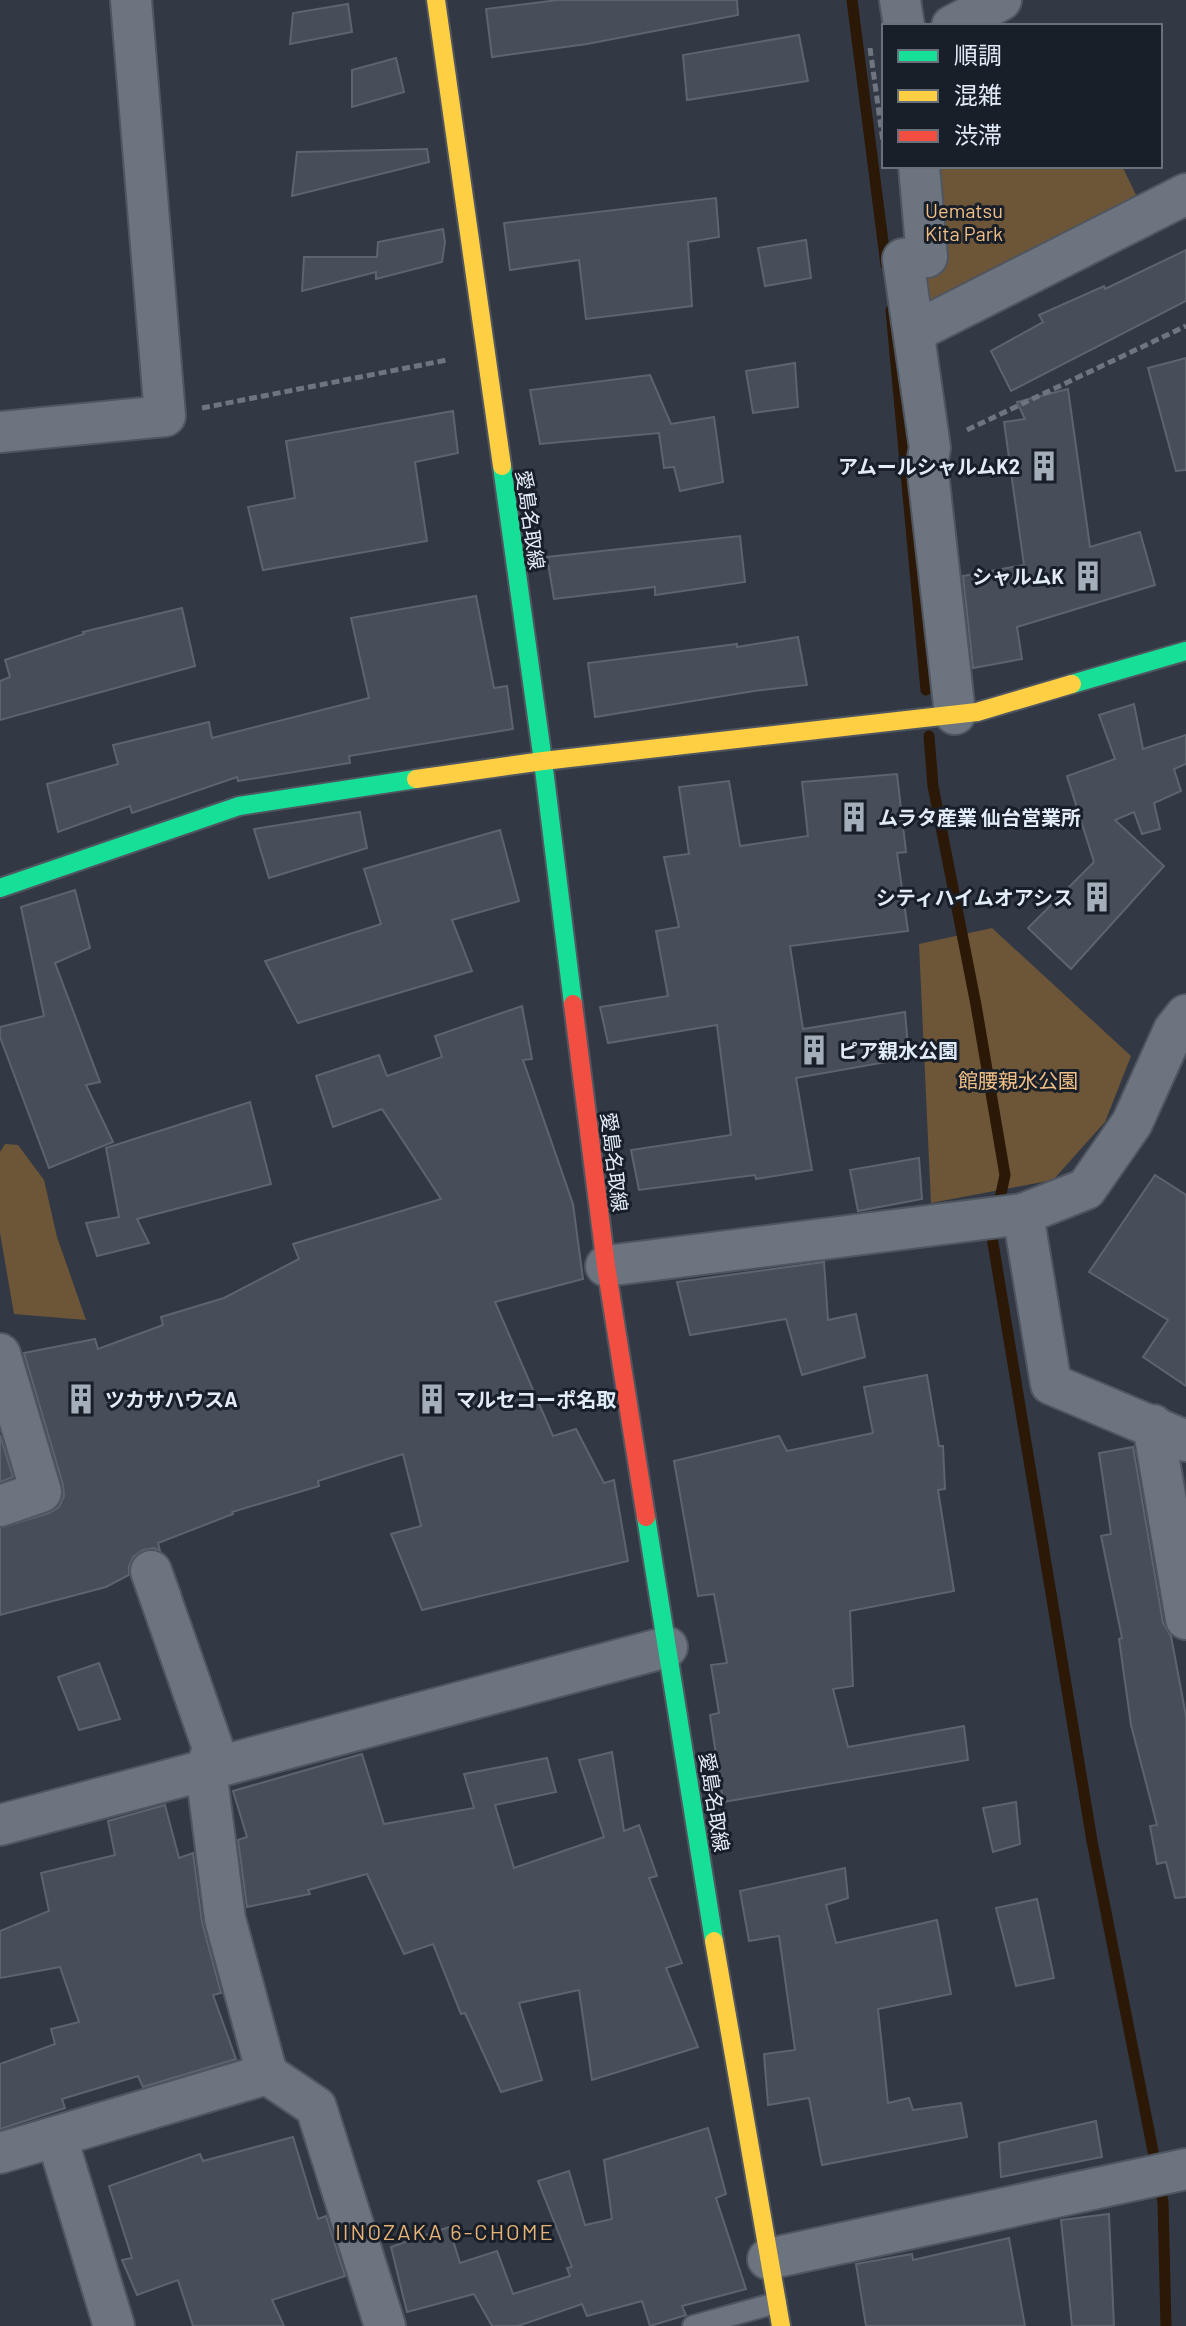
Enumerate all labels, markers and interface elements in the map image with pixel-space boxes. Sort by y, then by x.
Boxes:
legend [882,24,1162,168]
text: 順調 [954,40,1002,69]
text: 混雑 [954,80,1002,109]
text: 渋滞 [954,120,1002,149]
park label: Uematsu Kita Park [925,198,1003,245]
building icon: アムールシャルムK2 [1027,449,1061,483]
place label: アムールシャルムK2 [838,454,1020,478]
street label: 愛島名取線 [512,469,550,571]
building icon: シャルムK [1071,559,1105,593]
place label: シャルムK [972,564,1064,588]
building icon: ムラタ産業 仙台営業所 [837,800,871,834]
place label: ムラタ産業 仙台営業所 [878,805,1081,829]
building icon: シティハイムオアシス [1080,880,1114,914]
place label: シティハイムオアシス [876,885,1073,909]
building icon: ピア親水公園 [797,1033,831,1067]
place label: ピア親水公園 [838,1038,958,1062]
park label: 館腰親水公園 [958,1068,1078,1092]
street label: 愛島名取線 [597,1111,633,1213]
building icon: ツカサハウスA [64,1382,98,1416]
building icon: マルセコーポ名取 [415,1382,449,1416]
place label: ツカサハウスA [105,1387,238,1411]
place label: マルセコーポ名取 [456,1387,617,1411]
street label: 愛島名取線 [695,1751,735,1853]
district label: IINOZAKA 6-CHOME [335,2218,555,2244]

